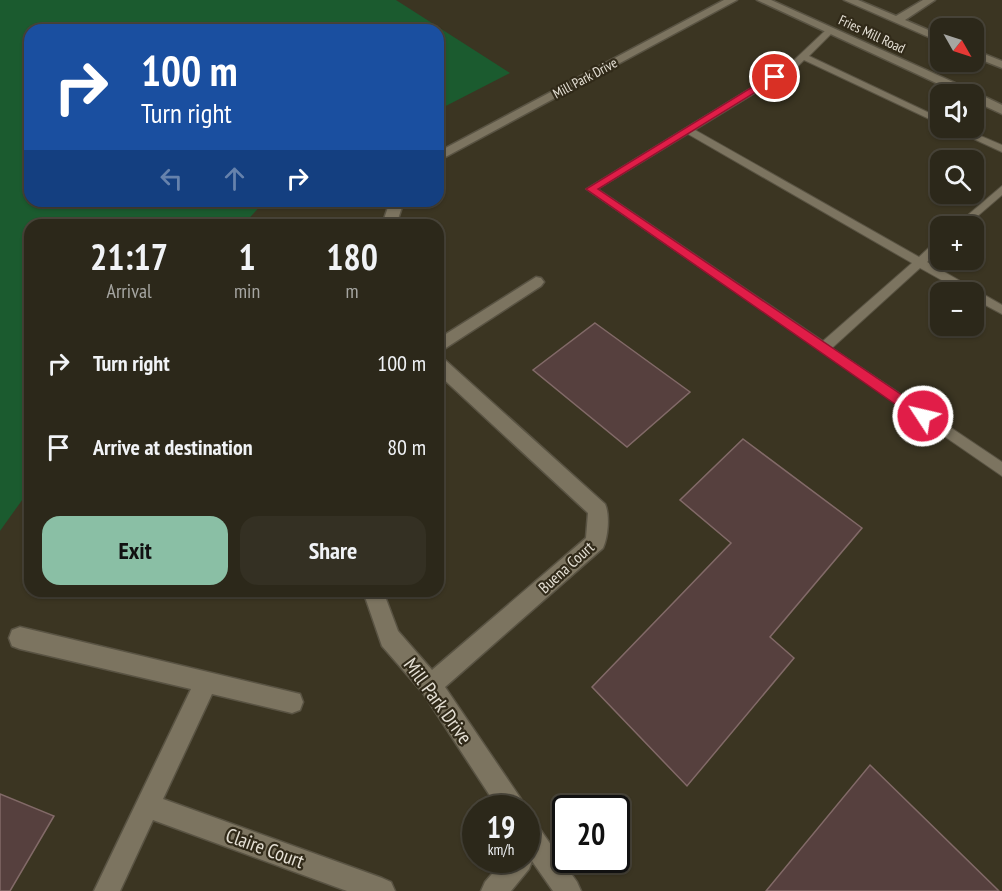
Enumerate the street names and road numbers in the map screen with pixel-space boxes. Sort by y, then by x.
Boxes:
street label: Fries Mill Road [836,11,908,57]
street label: Mill Park Drive [550,53,620,102]
street label: Buena Court [534,536,598,597]
street label: Mill Park Drive [398,653,478,749]
street label: Claire Court [222,822,308,874]

